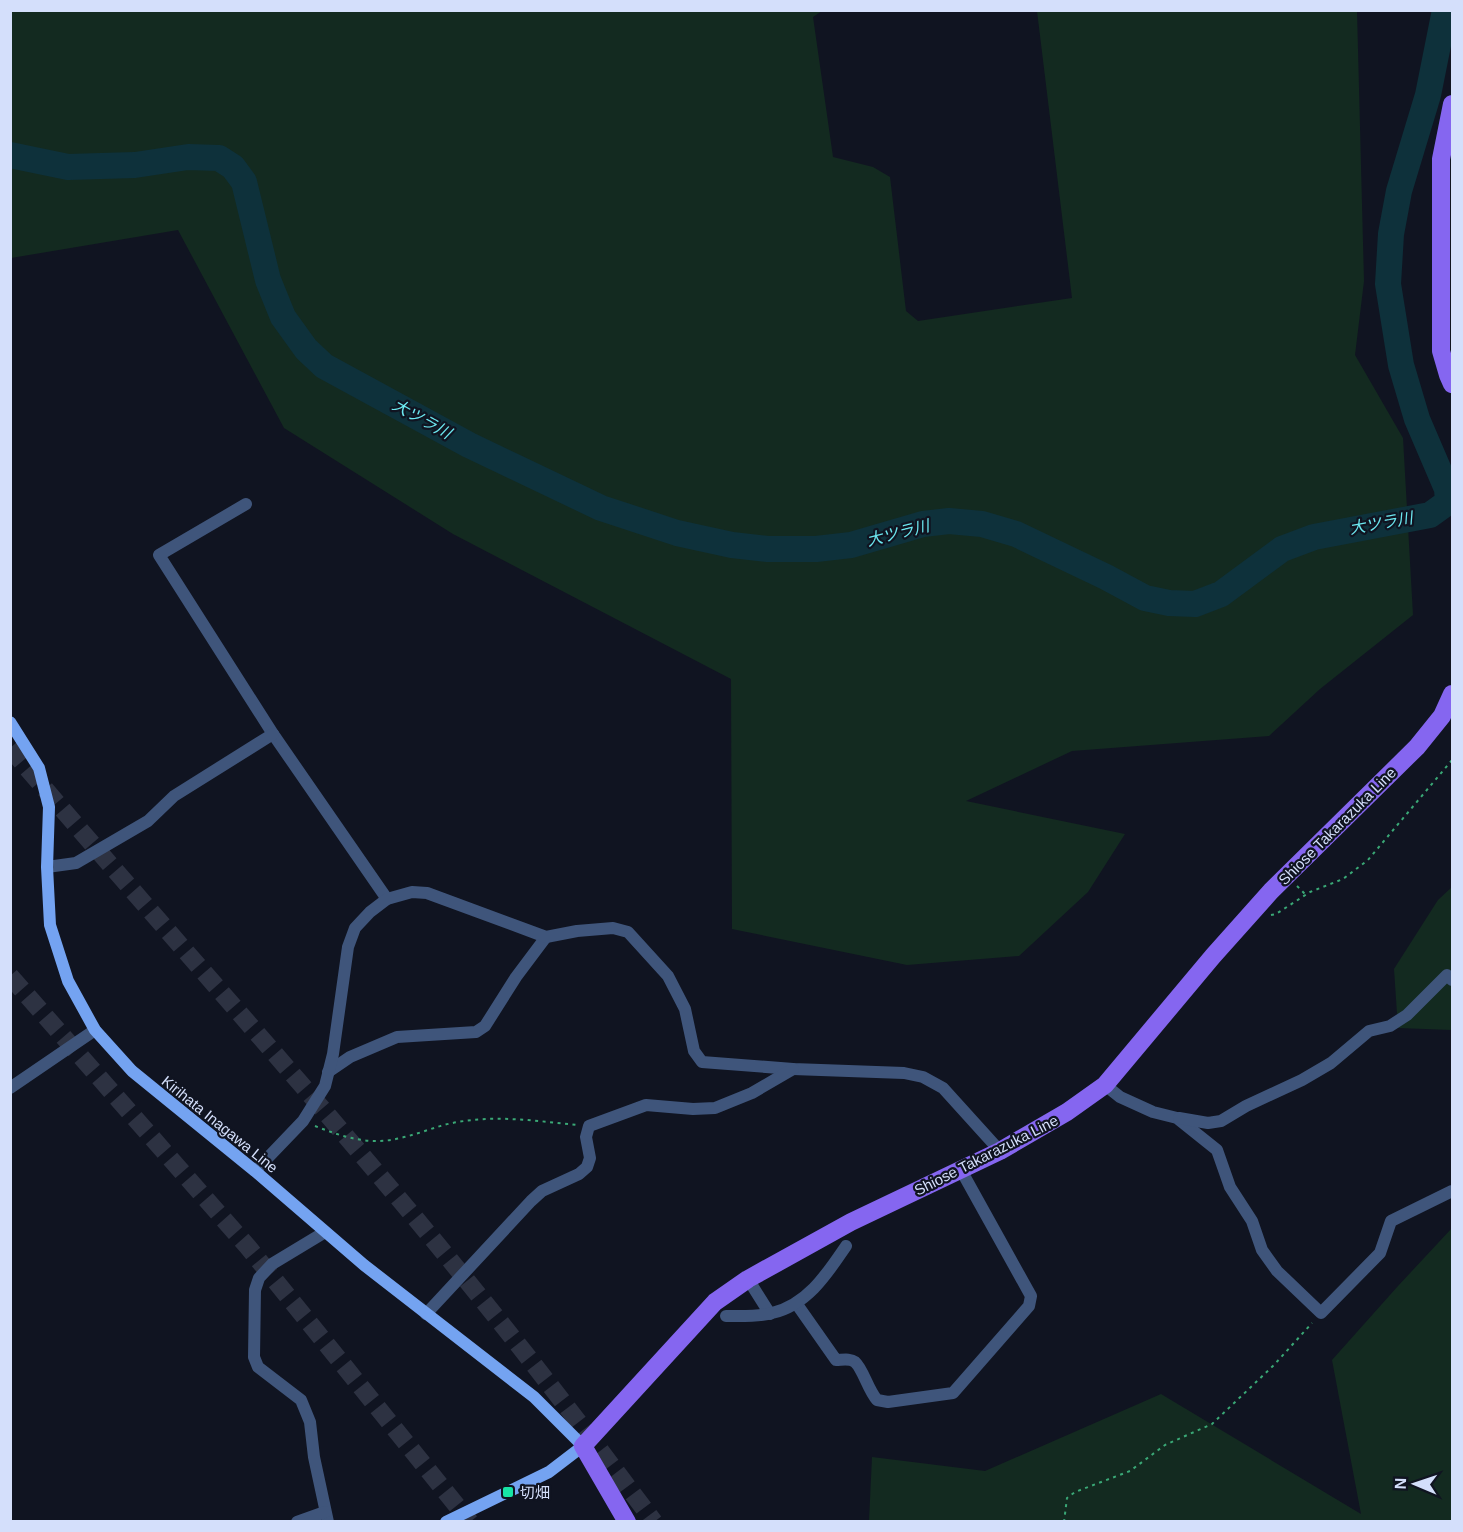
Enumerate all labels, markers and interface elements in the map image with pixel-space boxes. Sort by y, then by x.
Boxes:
water label: 大ツラ川 [390,396,456,443]
water label: 大ツラ川 [1348,509,1416,537]
water label: 大ツラ川 [865,517,933,549]
street label: Shiose Takarazuka Line [1275,764,1399,888]
street label: Kirihata Inagawa Line [159,1072,281,1176]
street label: Shiose Takarazuka Line [911,1111,1061,1199]
north arrow [1385,1454,1445,1514]
text: N [1392,1477,1409,1490]
place label: 切畑 [520,1484,550,1501]
marker: 切畑 [501,1485,515,1499]

